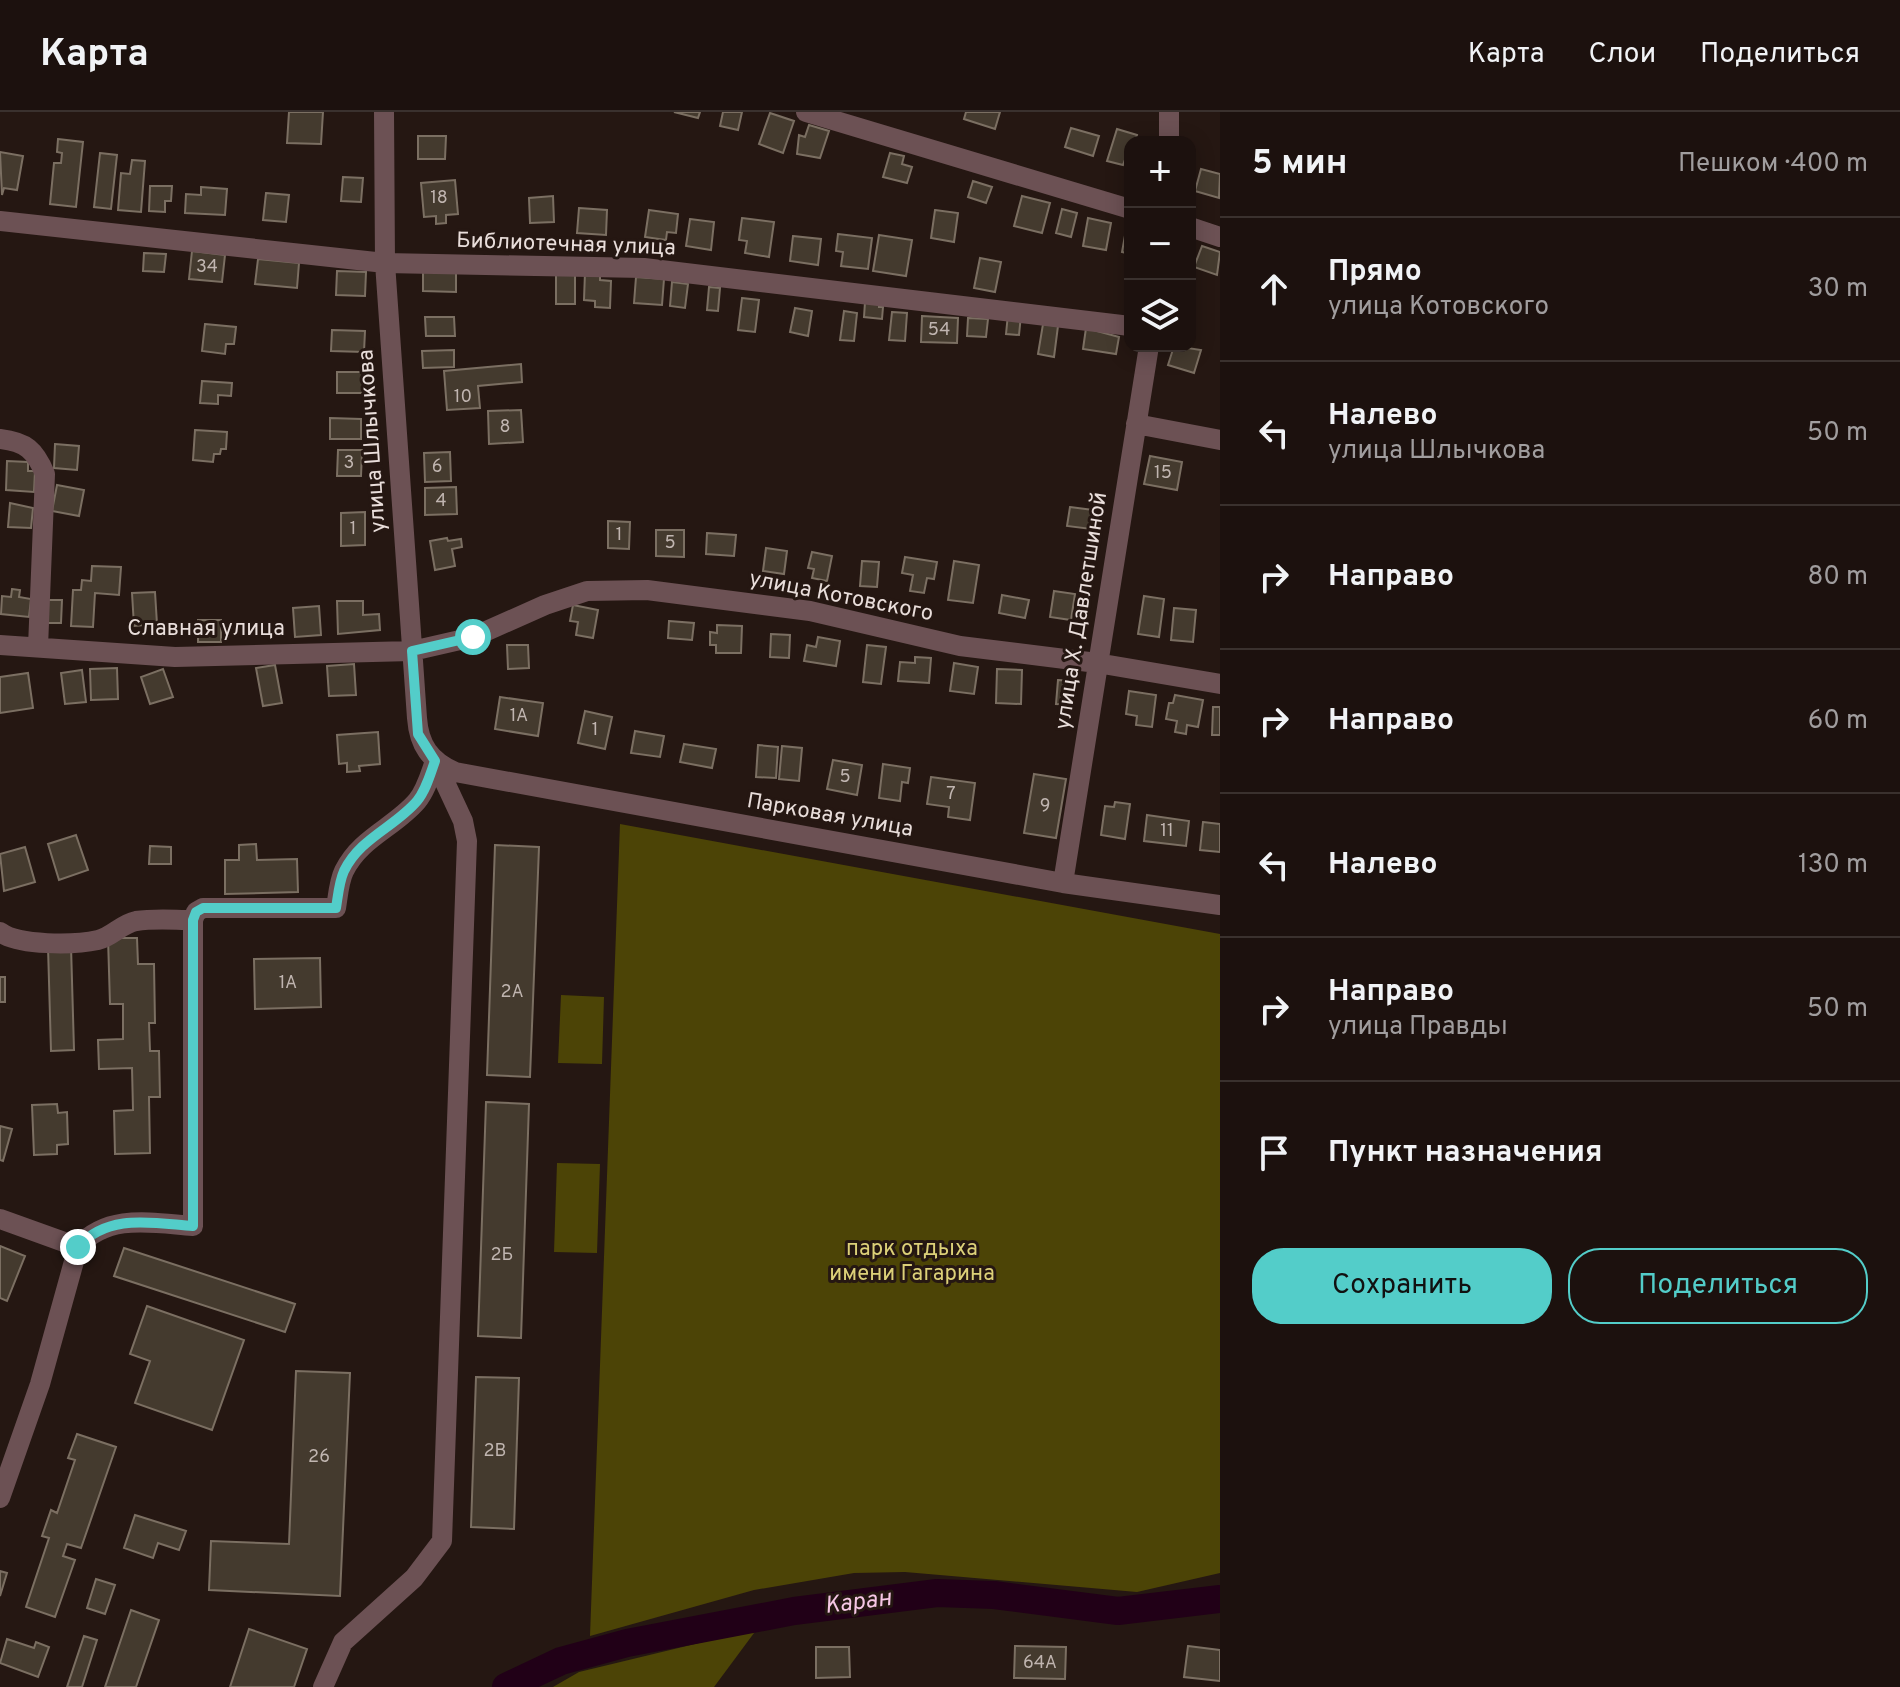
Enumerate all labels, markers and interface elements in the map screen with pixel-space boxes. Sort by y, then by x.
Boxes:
text: Карта [40,31,149,80]
text: Карта [1468,37,1544,73]
text: Слои [1588,37,1656,73]
text: Поделиться [1700,37,1860,73]
map controls [1124,136,1196,352]
button: + [1124,136,1196,208]
text: 5 мин [1252,143,1348,186]
text: Пешком · 400 m [1678,148,1868,181]
house number: 18 [430,187,448,210]
button: − [1124,208,1196,280]
street label: Библиотечная улица [456,228,676,262]
text: Прямо [1328,254,1422,291]
house number: 34 [196,256,218,279]
icon: ahead [1252,267,1296,311]
text: 30 m [1808,273,1868,306]
button: layers [1124,280,1196,352]
text: улица Котовского [1328,291,1549,324]
house number: 54 [928,319,950,342]
street label: улица Шлычкова [353,348,393,534]
house number: 10 [454,386,472,409]
text: Налево [1328,398,1437,435]
icon: left [1252,411,1296,455]
house number: 8 [500,416,511,439]
text: 50 m [1807,417,1868,450]
text: улица Шлычкова [1328,435,1545,468]
house number: 3 [344,452,354,475]
house number: 6 [432,456,442,479]
house number: 15 [1154,462,1172,485]
house number: 4 [435,490,447,513]
street label: улица Х. Давлетшиной [1050,490,1114,732]
house number: 1 [350,518,356,541]
house number: 1 [616,524,622,547]
house number: 5 [664,532,676,555]
icon: right [1252,555,1296,599]
text: Направо [1328,559,1454,596]
text: 80 m [1808,561,1868,594]
street label: улица Котовского [747,566,935,628]
street label: Славная улица [127,616,285,643]
route start [455,619,491,655]
icon: right [1252,699,1296,743]
text: Направо [1328,703,1454,740]
house number: 1А [510,705,528,728]
text: 60 m [1808,705,1868,738]
house number: 1 [592,719,598,742]
house number: 5 [839,766,851,789]
house number: 7 [946,783,956,806]
street label: Парковая улица [745,788,915,844]
house number: 9 [1040,795,1050,818]
house number: 11 [1160,820,1174,843]
icon: left [1252,843,1296,887]
text: Налево [1328,847,1437,884]
text: 130 m [1798,849,1868,882]
house number: 1А [279,972,297,995]
text: Направо [1328,974,1454,1011]
house number: 2А [500,981,524,1004]
icon: right [1252,987,1296,1031]
text: 50 m [1807,993,1868,1026]
text: улица Правды [1328,1011,1508,1044]
icon: arrive [1252,1131,1296,1175]
text: Пункт назначения [1328,1135,1602,1172]
route end [60,1229,96,1265]
park label: парк отдыха имени Гагарина [829,1236,995,1288]
house number: 2Б [491,1244,513,1267]
button: Сохранить [1252,1248,1552,1324]
button: Поделиться [1568,1248,1868,1324]
house number: 2В [484,1440,506,1463]
house number: 26 [308,1446,330,1469]
water label: Каран [823,1584,894,1622]
house number: 64А [1023,1652,1057,1675]

